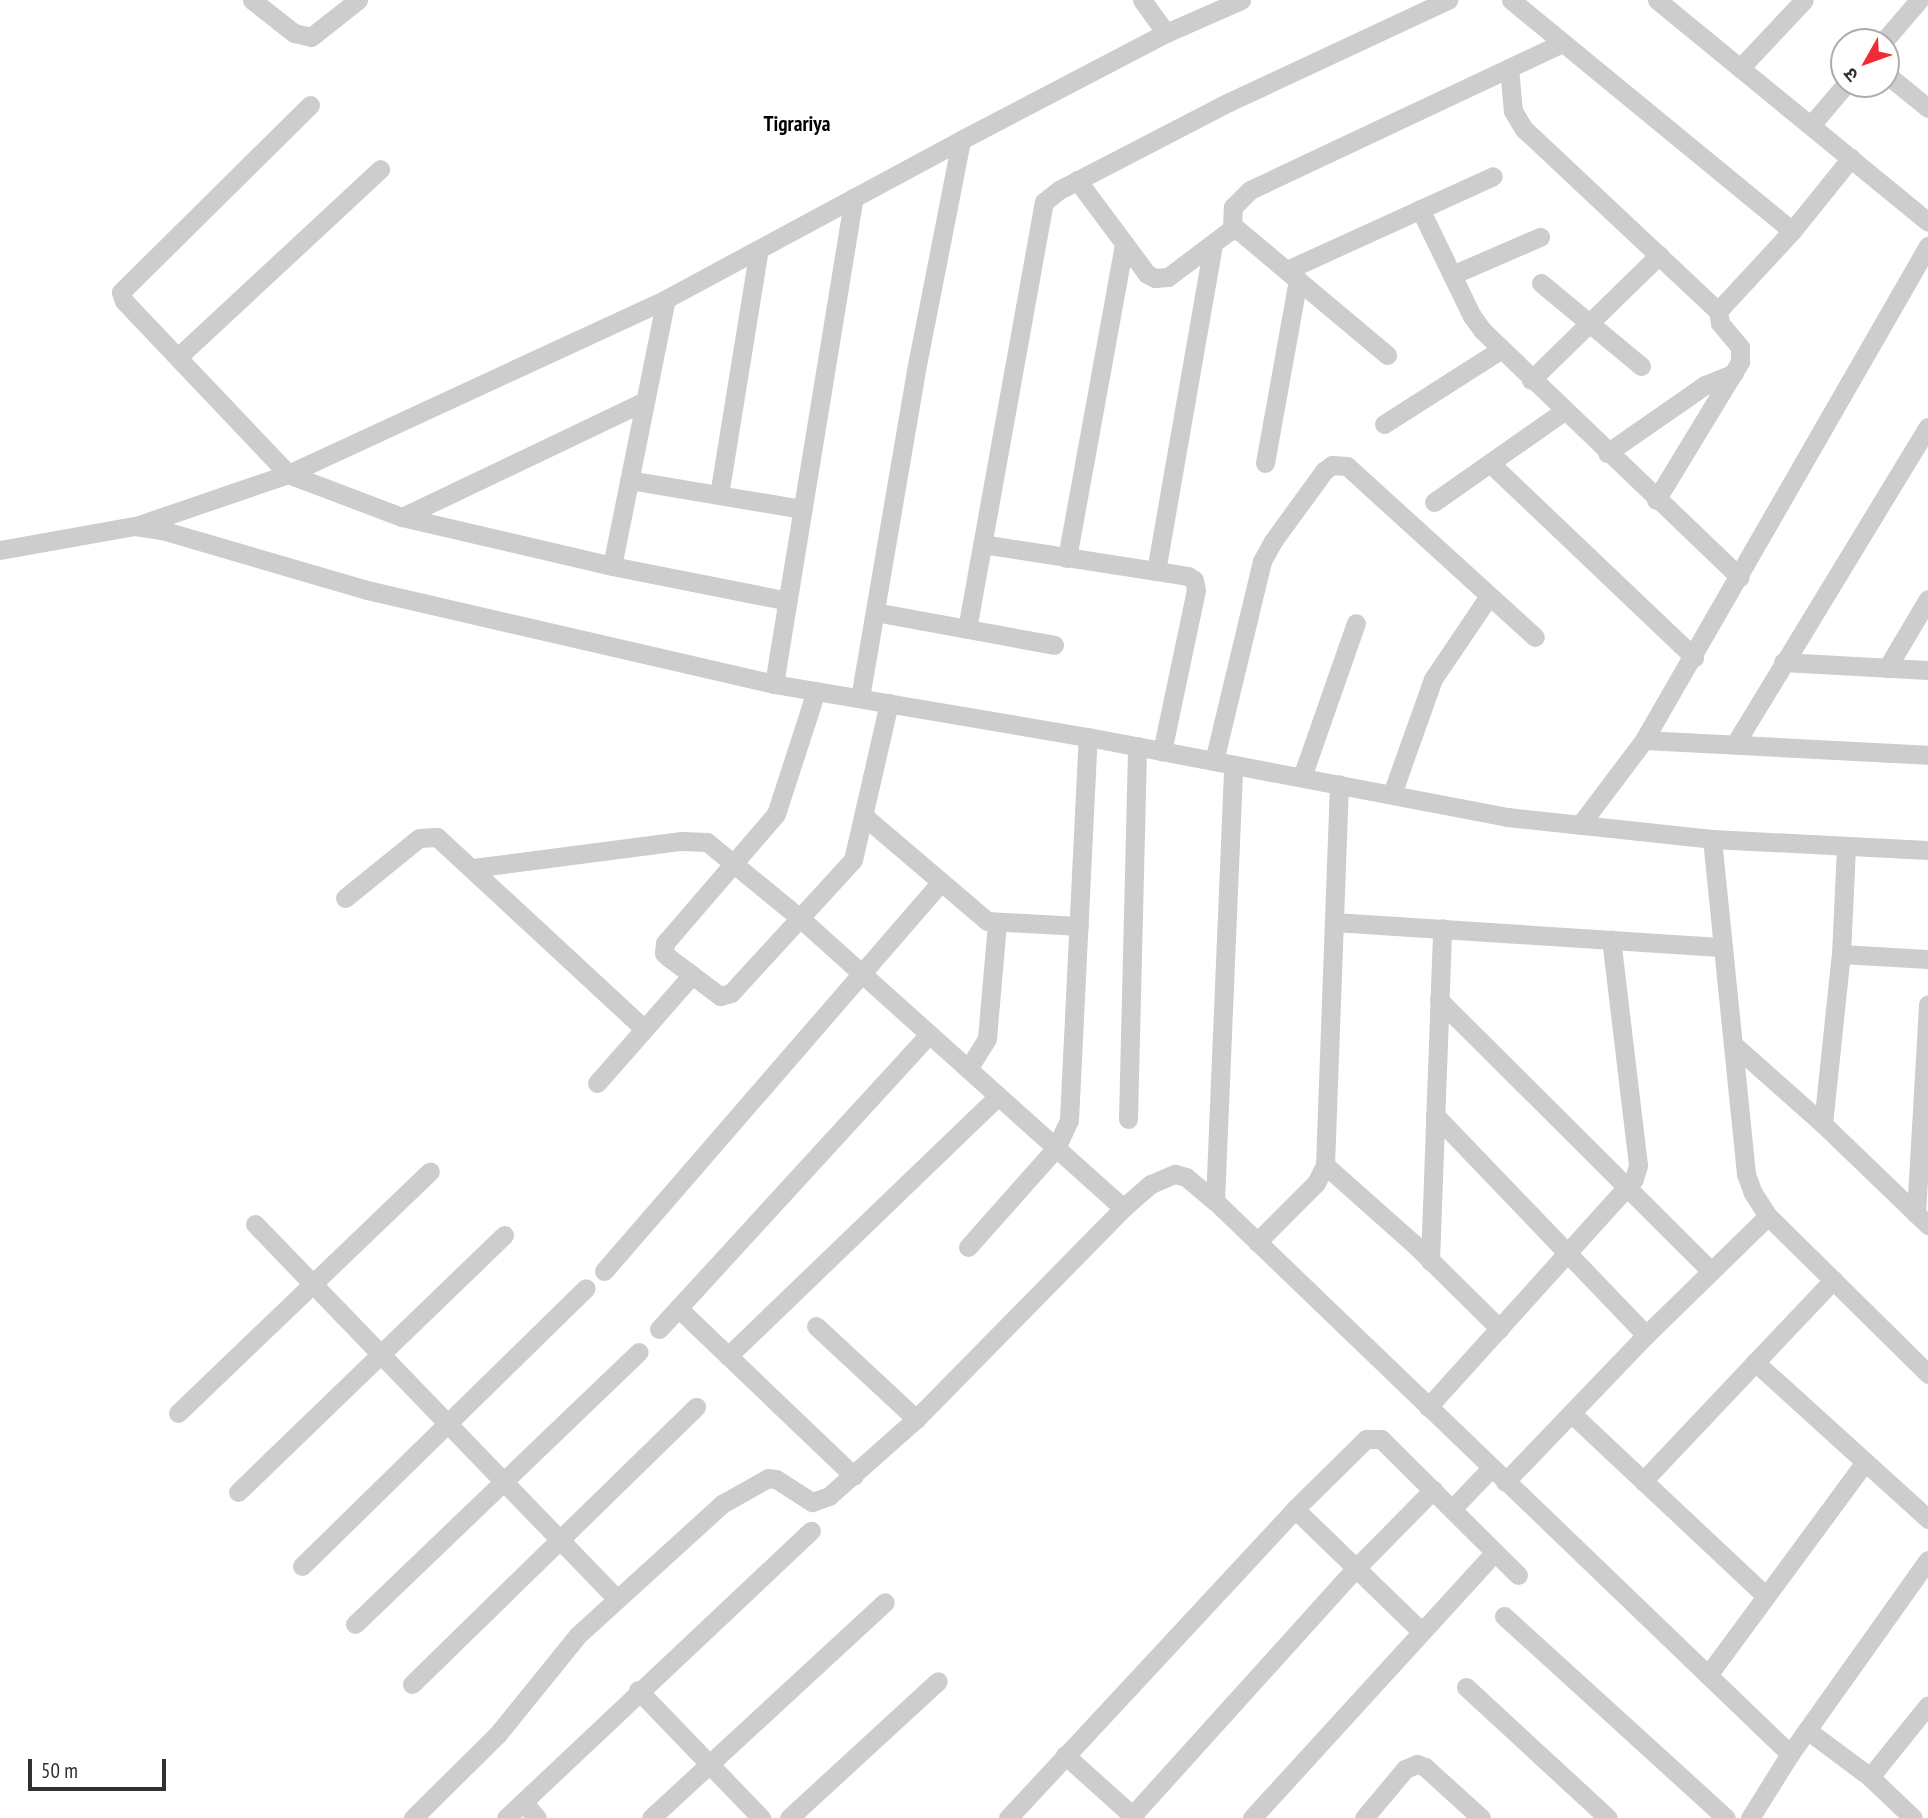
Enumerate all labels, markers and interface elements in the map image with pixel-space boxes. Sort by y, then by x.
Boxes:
north arrow [1830,28,1900,98]
text: उ [1838,63,1863,87]
district label: Tigrariya [764,111,830,137]
scale bar [32,1744,170,1788]
text: 50 m [41,1757,78,1784]

